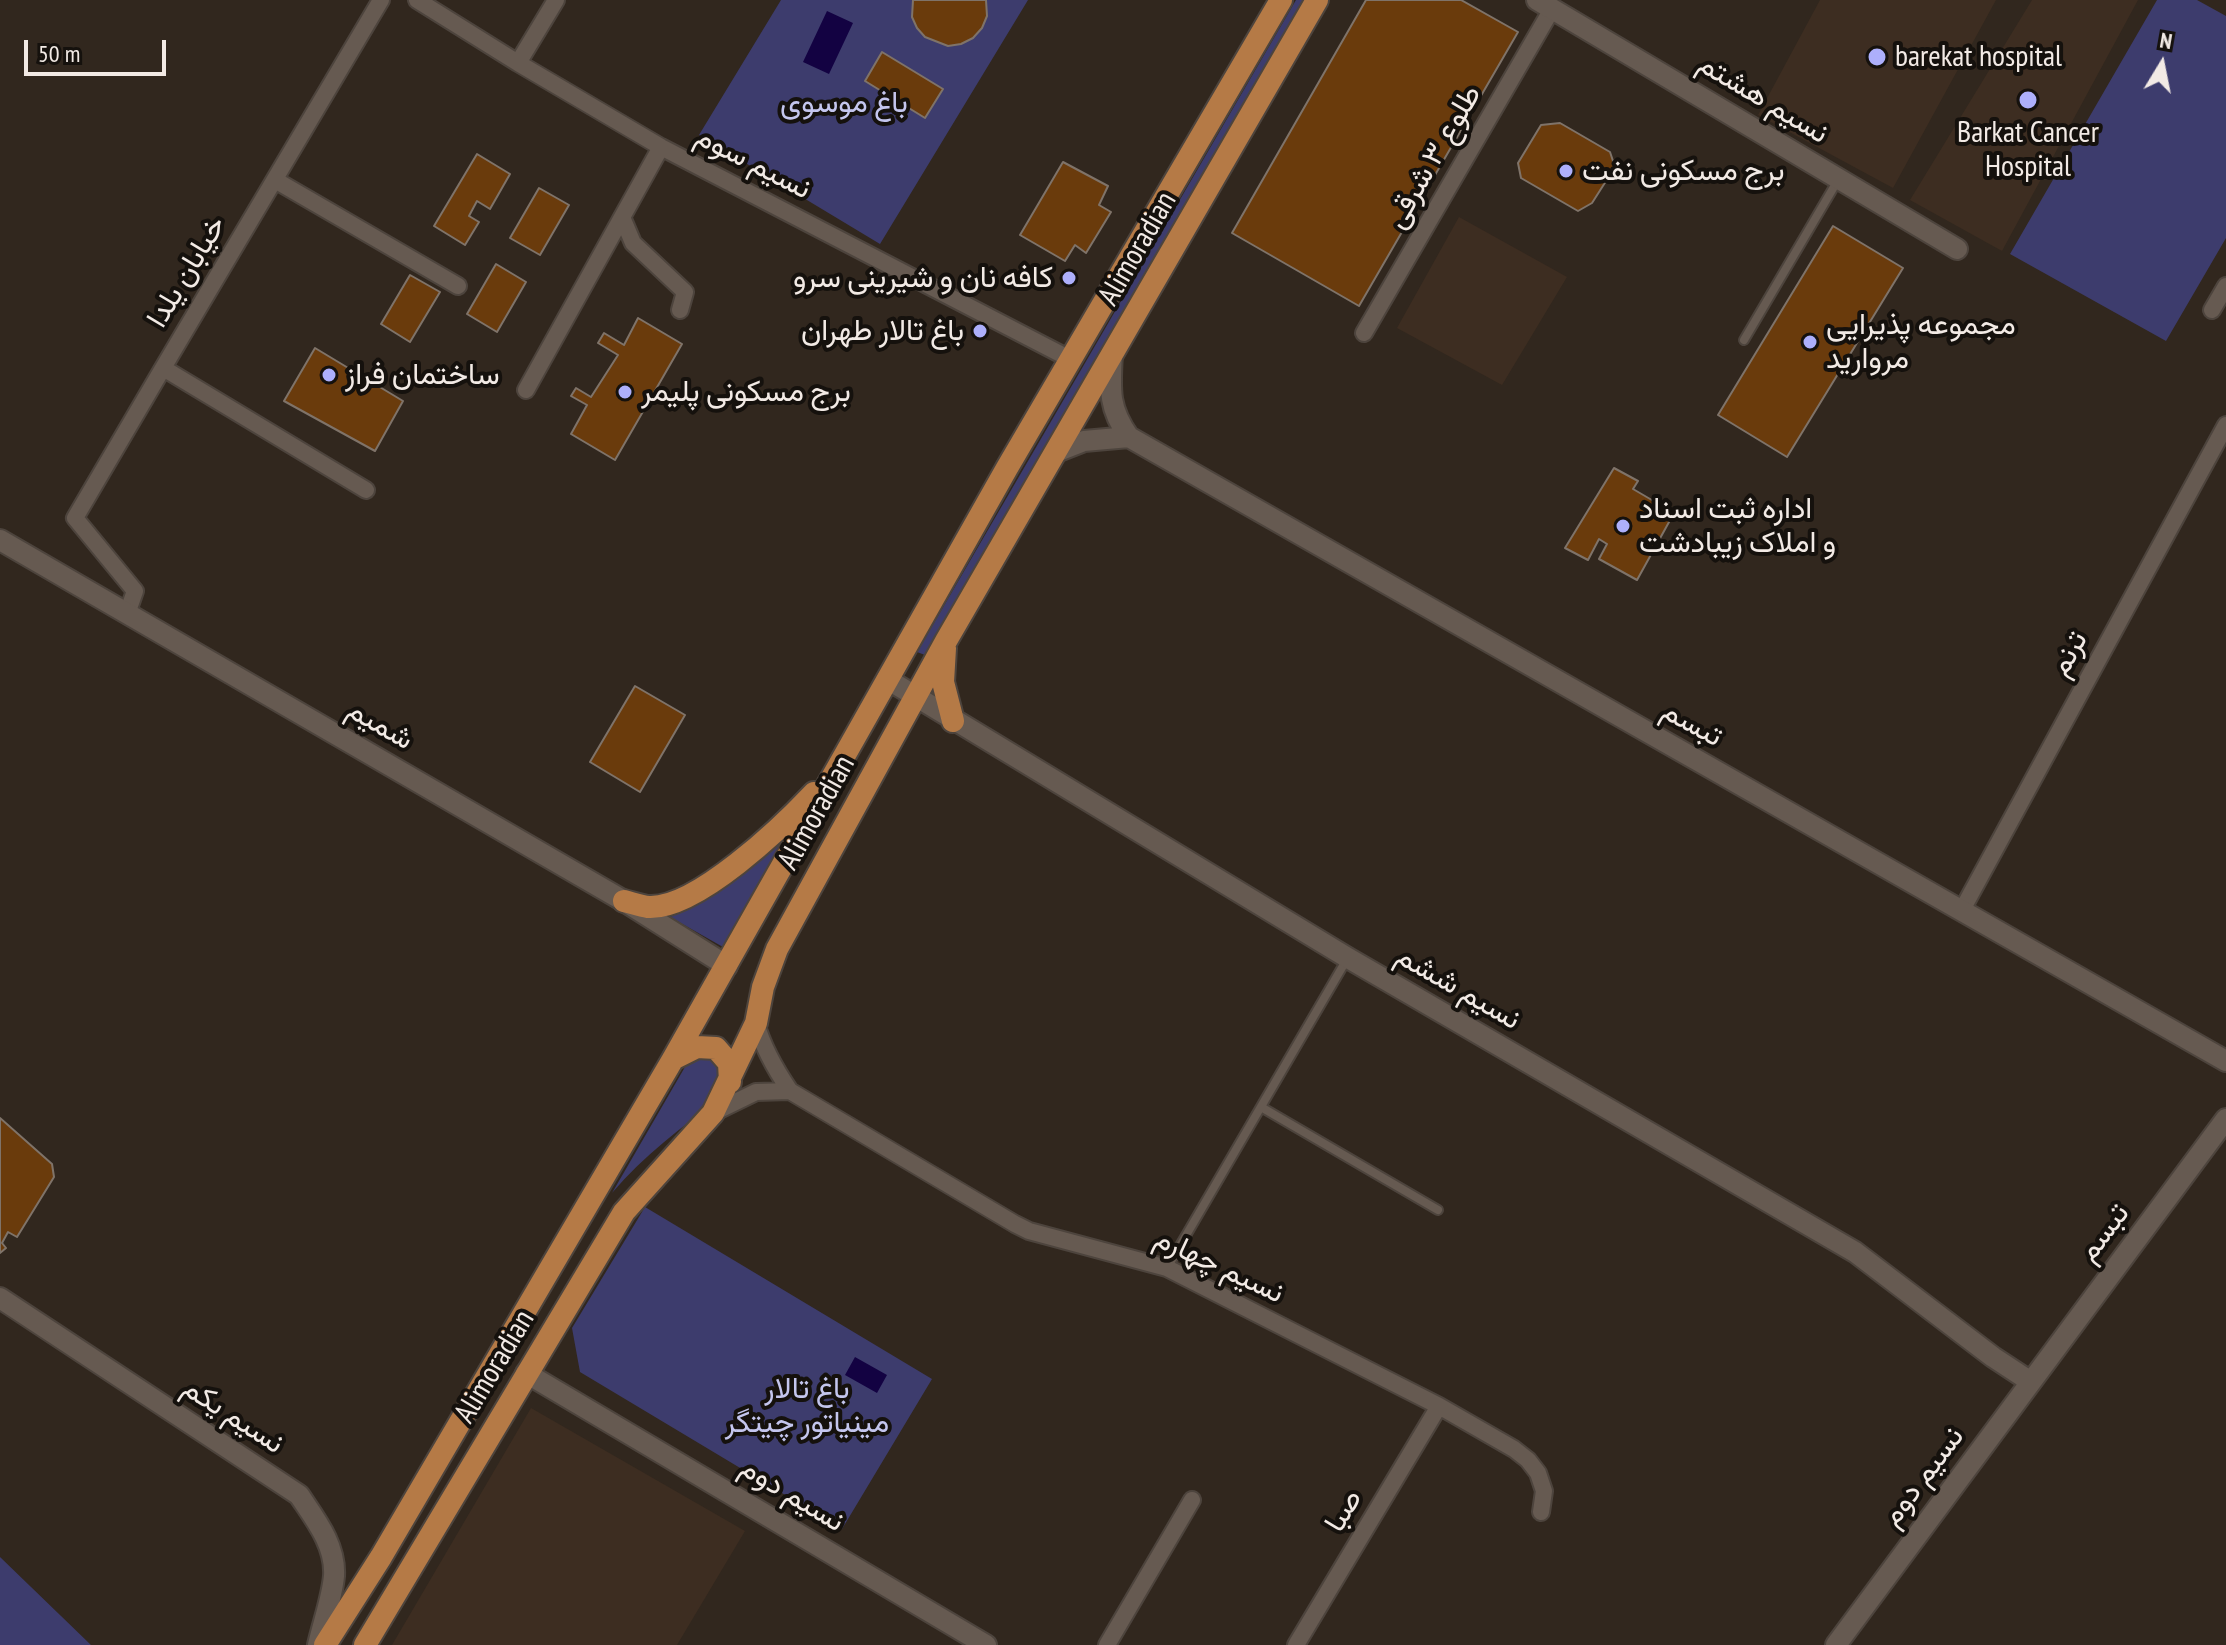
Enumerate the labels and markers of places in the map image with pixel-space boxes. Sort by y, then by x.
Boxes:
place label: barekat hospital [1895,39,2062,75]
marker: barekat hospital [1866,46,1888,68]
marker: Barkat Cancer Hospital [2017,89,2039,111]
place label: Barkat Cancer Hospital [1957,115,2099,186]
place label: برج مسکونی نفت [1582,153,1785,189]
marker: برج مسکونی نفت [1557,162,1575,180]
place label: کافه نان و شیرینی سرو [793,260,1053,296]
marker: کافه نان و شیرینی سرو [1060,269,1078,287]
place label: مجموعه پذیرایی مروارید [1826,307,2016,378]
place label: باغ تالار طهران [801,313,964,349]
marker: باغ تالار طهران [971,322,989,340]
marker: مجموعه پذیرایی مروارید [1801,333,1819,351]
place label: ساختمان فراز [345,357,500,393]
marker: ساختمان فراز [320,366,338,384]
place label: برج مسکونی پلیمر [641,374,851,410]
marker: برج مسکونی پلیمر [616,383,634,401]
place label: اداره ثبت اسناد و املاک زیبادشت [1639,491,1836,562]
marker: اداره ثبت اسناد و املاک زیبادشت [1614,517,1632,535]

